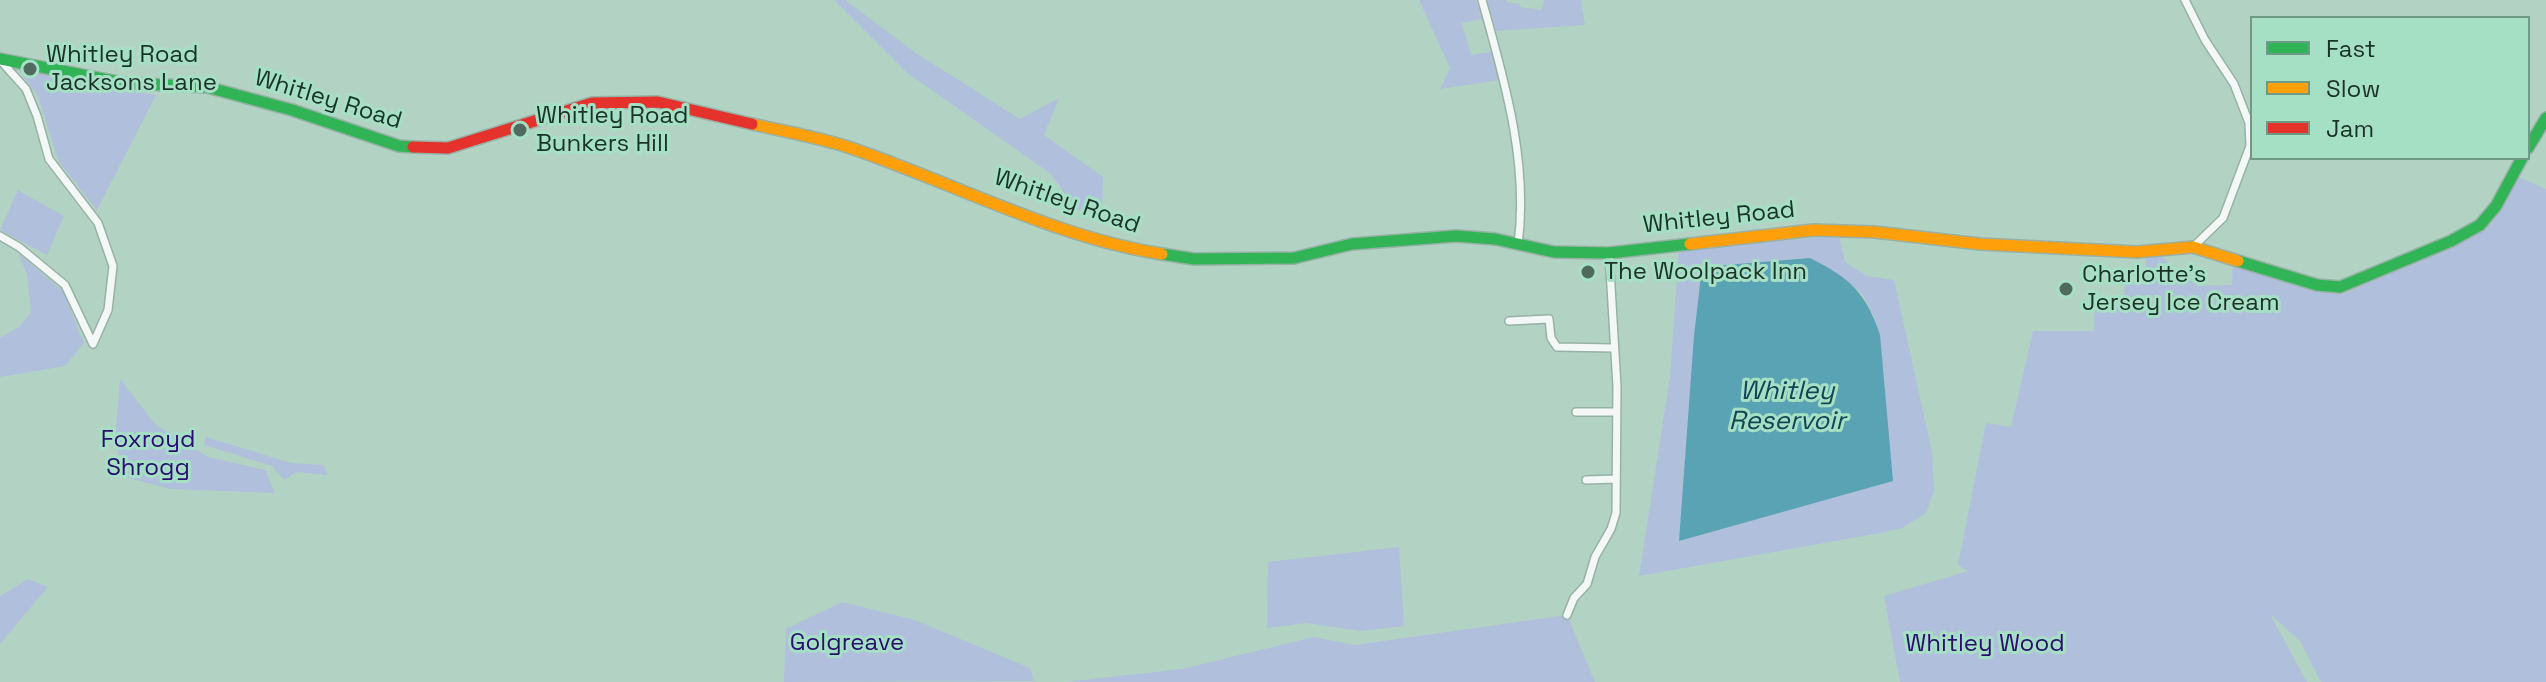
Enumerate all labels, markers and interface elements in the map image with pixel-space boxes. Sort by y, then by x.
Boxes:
legend [2250,16,2530,160]
text: Fast [2326,33,2376,64]
place label: Whitley Road Jacksons Lane [46,41,217,97]
marker: Whitley Road Jacksons Lane [21,60,39,78]
street label: Whitley Road [251,64,405,136]
text: Slow [2326,73,2380,104]
place label: Whitley Road Bunkers Hill [536,102,688,158]
text: Jam [2326,113,2374,144]
marker: Whitley Road Bunkers Hill [511,121,529,139]
street label: Whitley Road [990,164,1144,240]
street label: Whitley Road [1642,196,1796,240]
place label: The Woolpack Inn [1604,258,1807,286]
place label: Charlotte's Jersey Ice Cream [2082,261,2280,317]
marker: The Woolpack Inn [1579,263,1597,281]
marker: Charlotte's Jersey Ice Cream [2057,280,2075,298]
water label: Whitley Reservoir [1729,376,1845,438]
park label: Foxroyd Shrogg [101,426,195,482]
park label: Golgreave [790,629,904,657]
park label: Whitley Wood [1905,630,2065,658]

